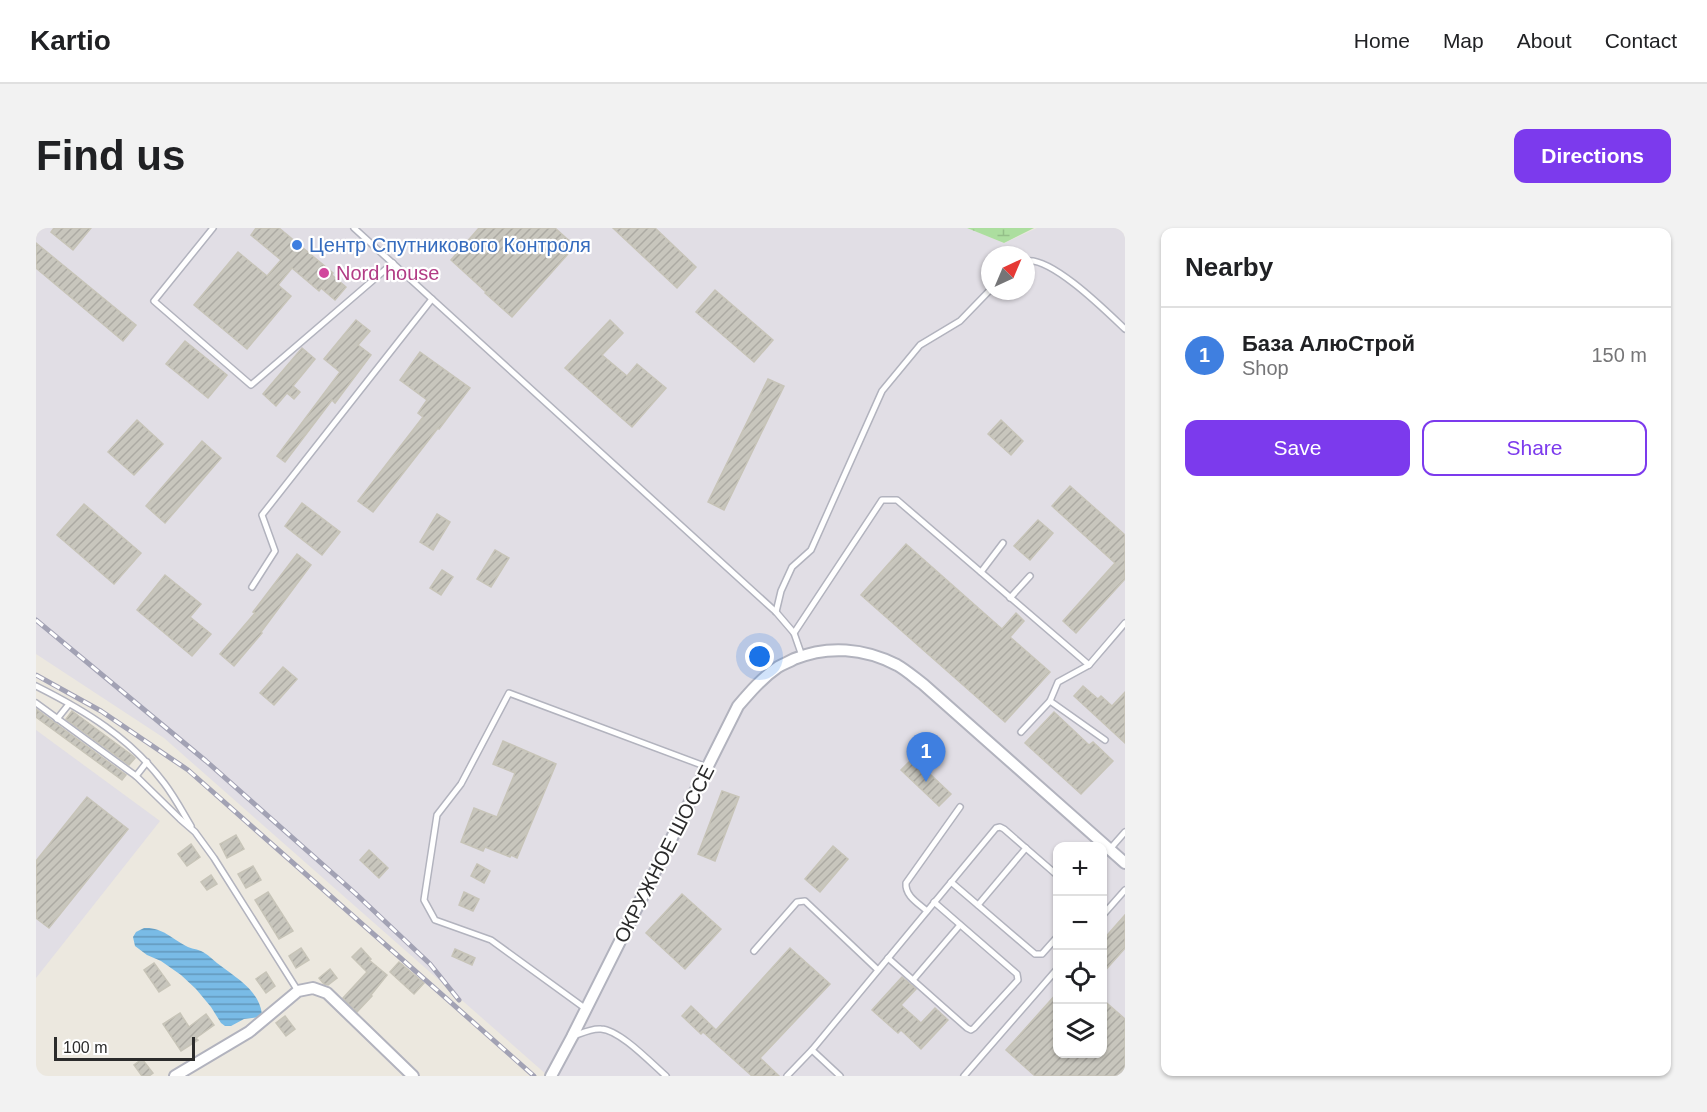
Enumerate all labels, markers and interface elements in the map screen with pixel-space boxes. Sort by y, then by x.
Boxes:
text: Kartio [30,25,111,56]
text: Home [1354,29,1410,52]
text: Map [1443,29,1484,52]
text: About [1517,29,1572,52]
text: Contact [1605,29,1677,52]
button: Directions [1514,129,1671,183]
text: Find us [36,132,185,179]
place label: Центр Спутникового Контроля [309,234,591,256]
marker: Центр Спутникового Контроля [290,238,304,252]
north arrow [981,246,1035,300]
text: Nearby [1185,252,1273,282]
place label: Nord house [336,262,439,284]
marker: Nord house [317,266,331,280]
text: База АлюСтрой [1242,331,1415,356]
text: 1 [1199,344,1210,366]
text: 150 m [1591,344,1647,366]
text: Shop [1242,357,1289,379]
button: Save [1185,420,1410,476]
button: Share [1422,420,1647,476]
your location [745,642,774,671]
pin: 1 [906,732,946,782]
street label: ОКРУЖНОЕ ШОССЕ [610,762,718,946]
map controls [1053,842,1107,1058]
button: + [1053,842,1107,896]
button: − [1053,896,1107,950]
button: locate [1053,950,1107,1004]
button: layers [1053,1004,1107,1058]
scale bar [54,1034,195,1062]
text: 100 m [63,1039,107,1056]

